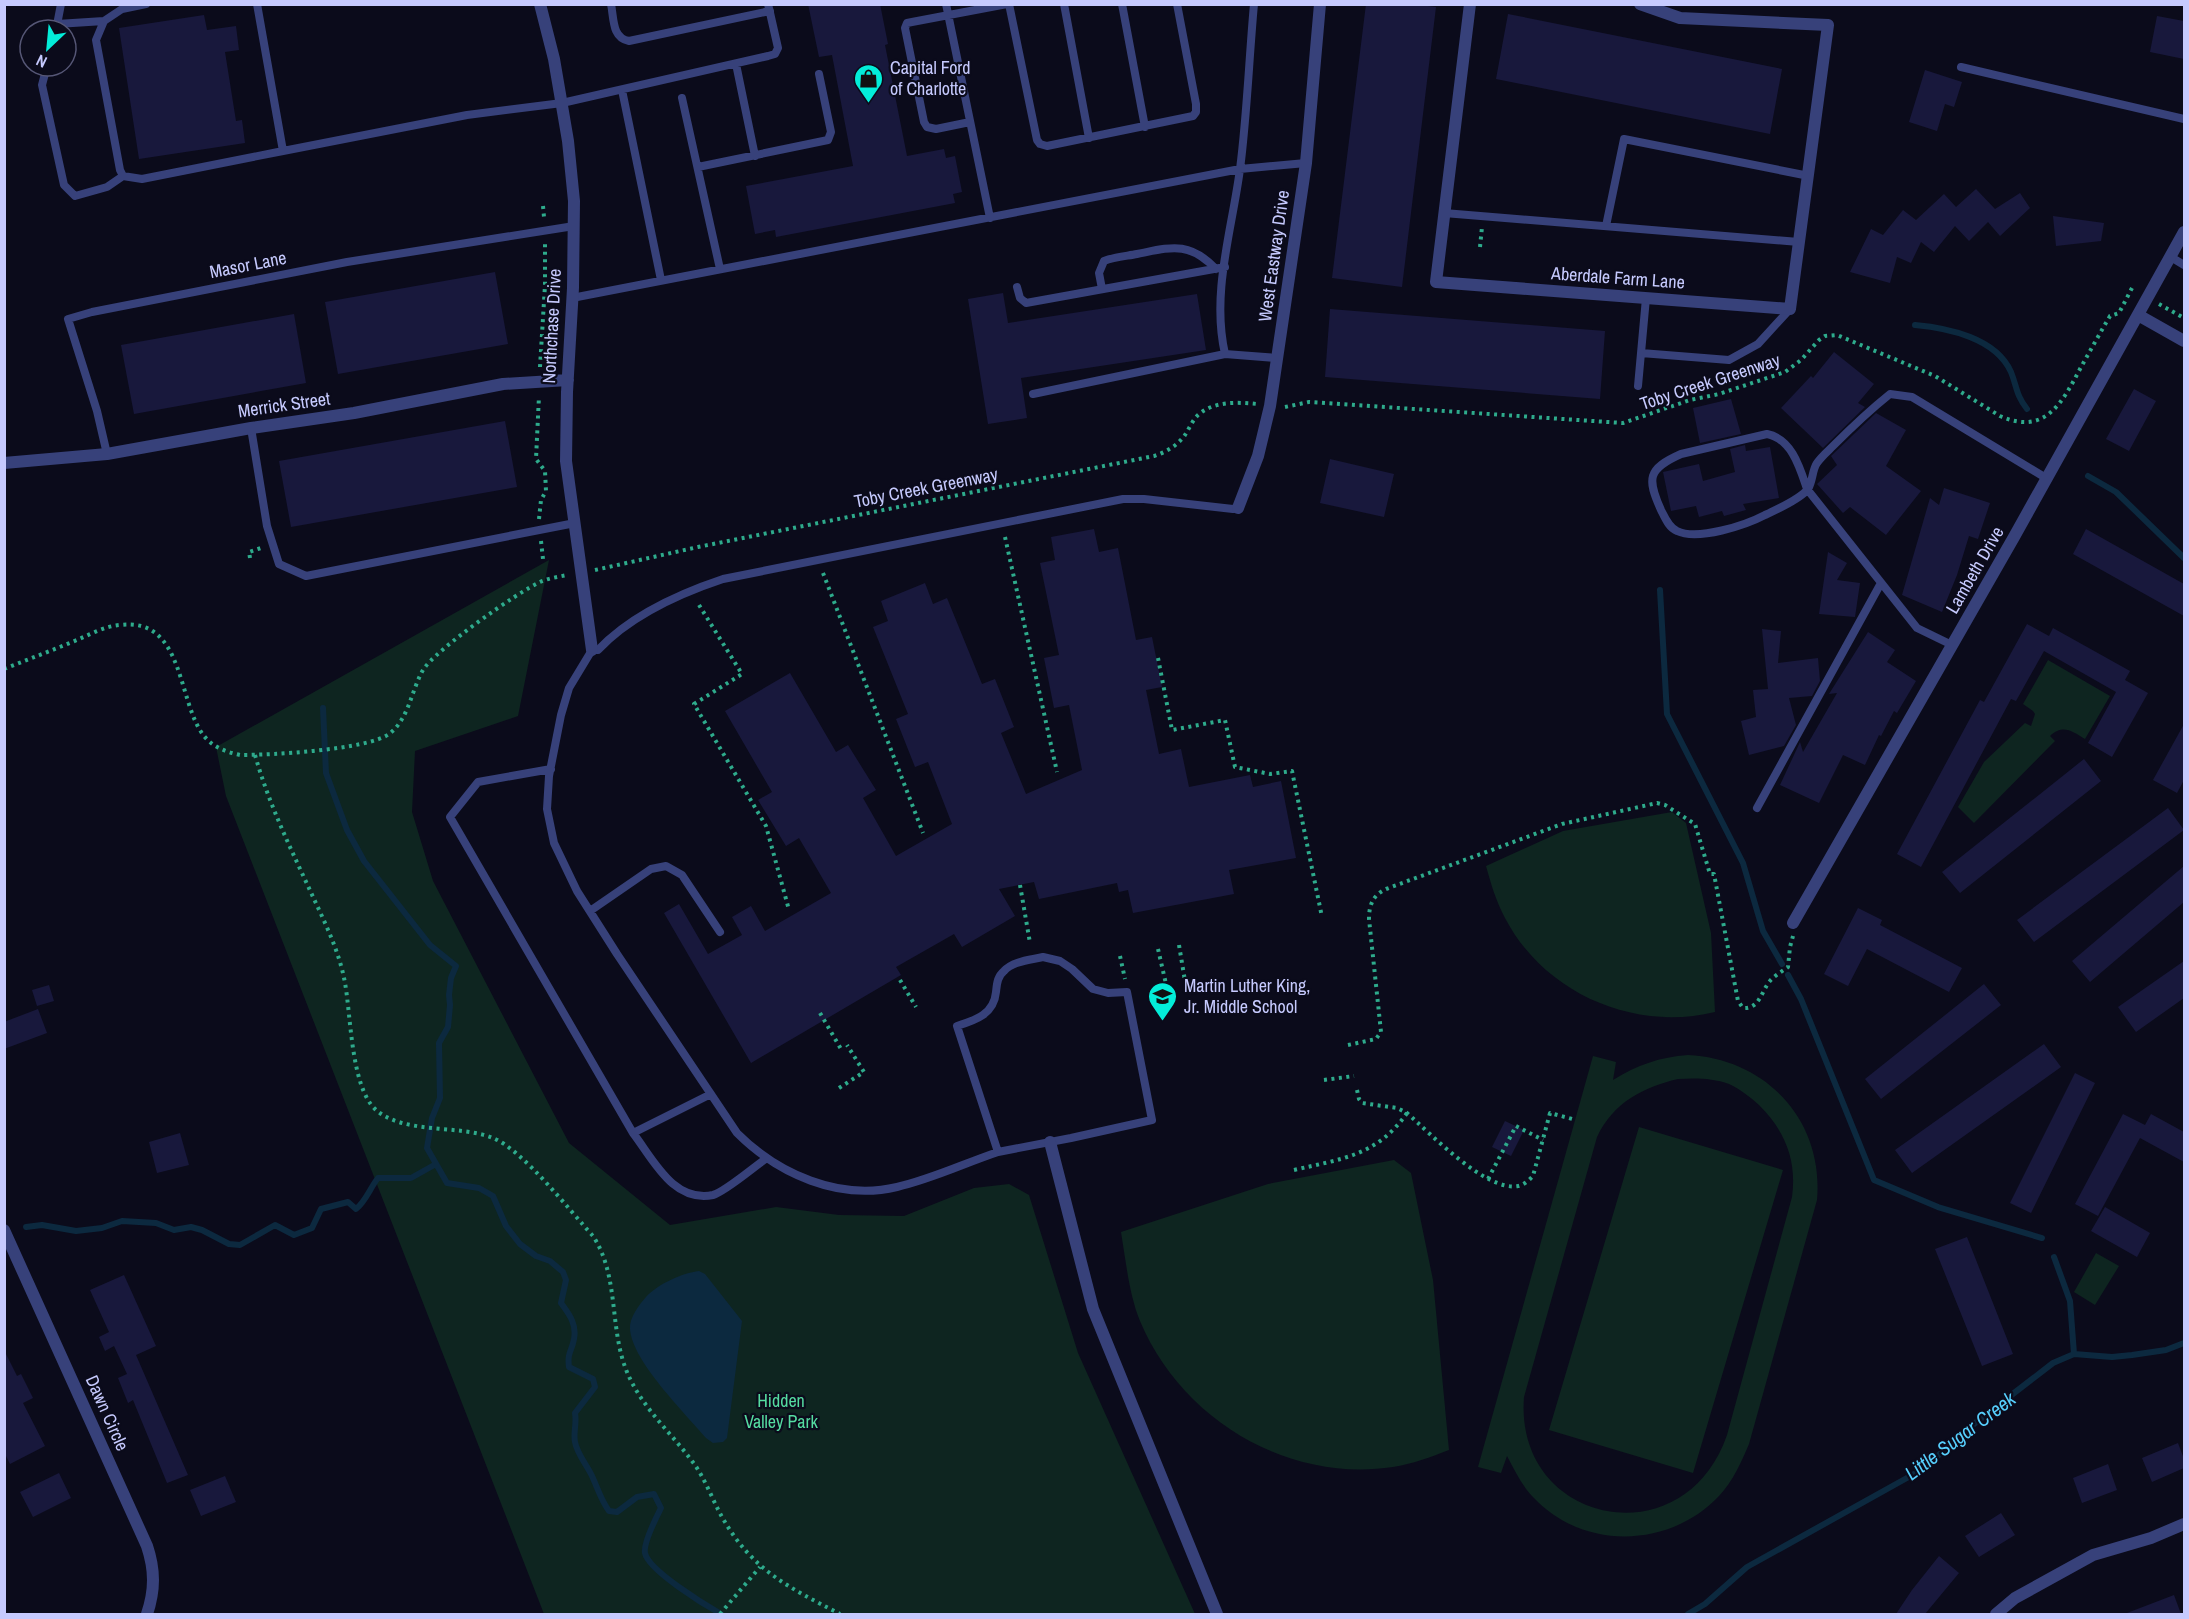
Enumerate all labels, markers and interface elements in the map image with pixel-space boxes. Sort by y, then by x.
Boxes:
north arrow [18,18,78,78]
text: N [32,50,51,73]
place label: Capital Ford of Charlotte [890,55,971,101]
shop icon: Capital Ford of Charlotte [853,62,885,104]
street label: West Eastway Drive [1252,189,1295,323]
street label: Masor Lane [207,245,289,284]
street label: Aberdale Farm Lane [1549,260,1686,295]
street label: Northchase Drive [536,268,567,384]
street label: Toby Creek Greenway [1637,347,1784,416]
street label: Merrick Street [236,386,332,423]
street label: Toby Creek Greenway [852,461,1001,514]
street label: Lambeth Drive [1940,522,2010,618]
place label: Martin Luther King, Jr. Middle School [1184,973,1310,1019]
school or university icon: Martin Luther King, Jr. Middle School [1147,980,1179,1022]
street label: Dawn Circle [80,1371,135,1455]
water label: Little Sugar Creek [1899,1385,2021,1486]
park label: Hidden Valley Park [744,1388,818,1434]

